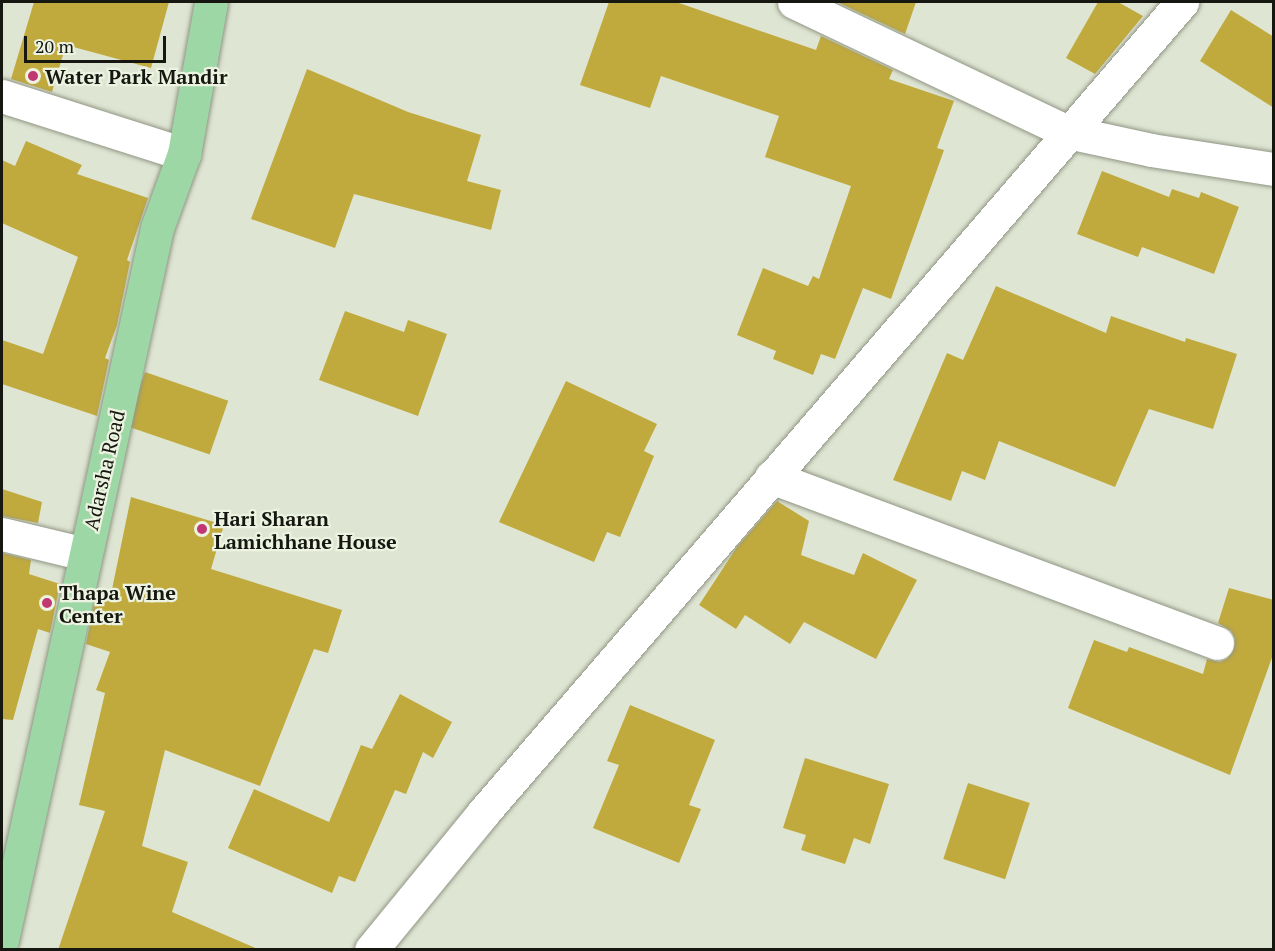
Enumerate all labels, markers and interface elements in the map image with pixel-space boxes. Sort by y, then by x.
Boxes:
scale bar [27,24,170,62]
text: 20 m [35,34,74,58]
place label: Water Park Mandir [45,64,227,88]
marker: Water Park Mandir [26,69,40,83]
street label: Adarsha Road [79,408,129,532]
place label: Hari Sharan Lamichhane House [214,506,397,553]
marker: Hari Sharan Lamichhane House [195,522,209,536]
place label: Thapa Wine Center [59,580,176,627]
marker: Thapa Wine Center [40,596,54,610]

